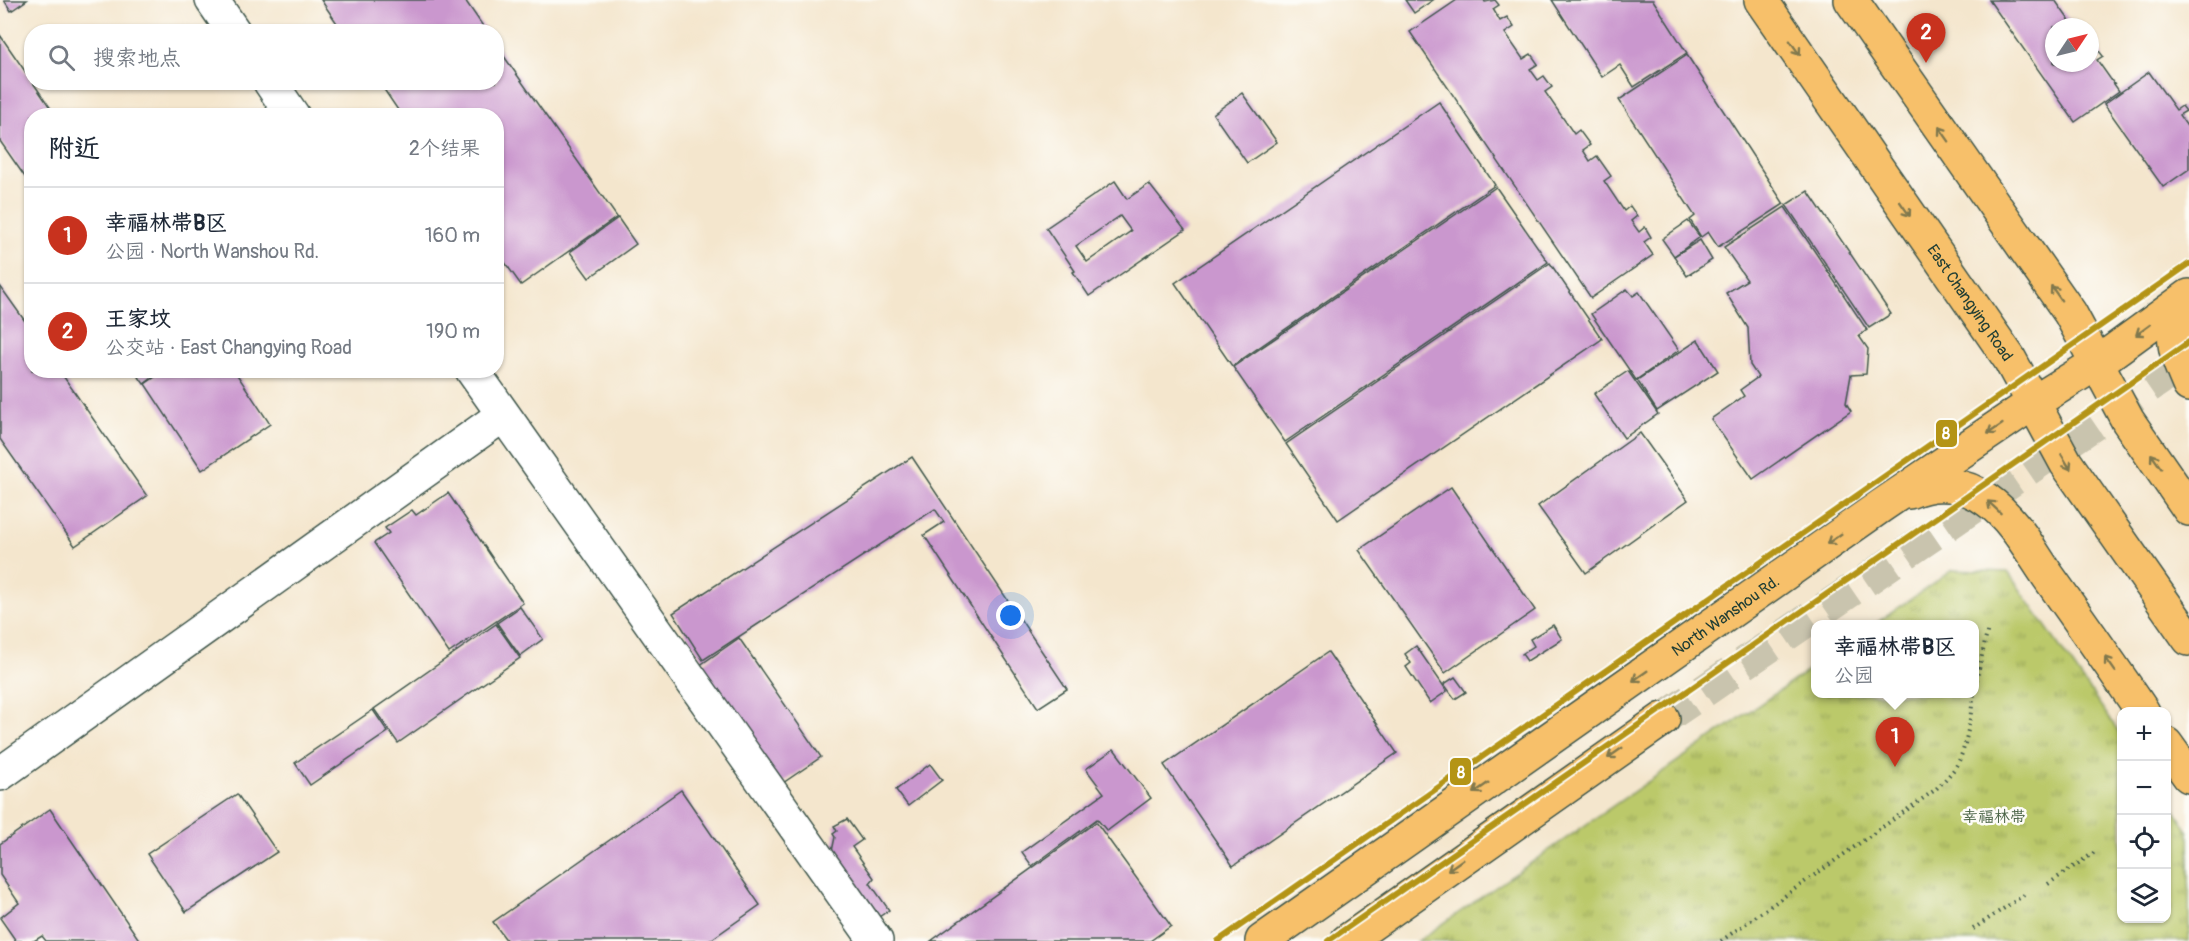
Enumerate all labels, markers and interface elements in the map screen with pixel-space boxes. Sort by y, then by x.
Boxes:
pin: 2 [1906,14,1946,63]
north arrow [2045,18,2099,72]
search box [24,24,504,90]
one-way arrow [1789,39,1801,56]
icon: search [45,41,78,74]
text: 搜索地点 [93,44,181,72]
one-way arrow [1938,126,1950,142]
text: 附近 [48,133,100,165]
text: 2个结果 [409,136,480,161]
one-way arrow [1899,200,1911,216]
text: 幸福林带B区 [105,209,227,237]
text: 1 [64,223,71,248]
text: 160 m [425,223,480,248]
text: 公园 · North Wanshou Rd. [105,239,319,264]
street label: East Changying Road [1922,241,2017,365]
one-way arrow [2050,286,2062,302]
text: 王家坟 [105,305,171,333]
text: 2 [62,319,73,344]
text: 190 m [426,319,480,344]
one-way arrow [2135,324,2151,336]
text: 公交站 · East Changying Road [105,335,352,360]
line badge: 8 [1935,419,1958,448]
one-way arrow [1987,423,2003,435]
text: 8 [1942,424,1950,444]
one-way arrow [2060,453,2072,470]
one-way arrow [2150,453,2162,469]
one-way arrow [1987,500,2002,514]
one-way arrow [1826,533,1843,545]
street label: North Wanshou Rd. [1668,572,1784,661]
your location [996,601,1025,630]
popup [1811,620,1979,698]
text: 幸福林带B区 [1834,633,1956,661]
one-way arrow [2104,656,2116,672]
text: 公园 [1834,663,1874,688]
one-way arrow [1633,670,1649,682]
map controls [2117,707,2171,923]
button: + [2117,707,2171,761]
pin: 1 [1876,718,1914,767]
one-way arrow [1607,747,1624,759]
line badge: 8 [1449,757,1472,786]
button: − [2117,761,2171,815]
text: 8 [1457,763,1465,783]
one-way arrow [1473,782,1489,794]
park label: 幸福林带 [1962,807,2026,827]
button: locate [2117,815,2171,869]
one-way arrow [1448,859,1464,871]
button: layers [2117,869,2171,923]

